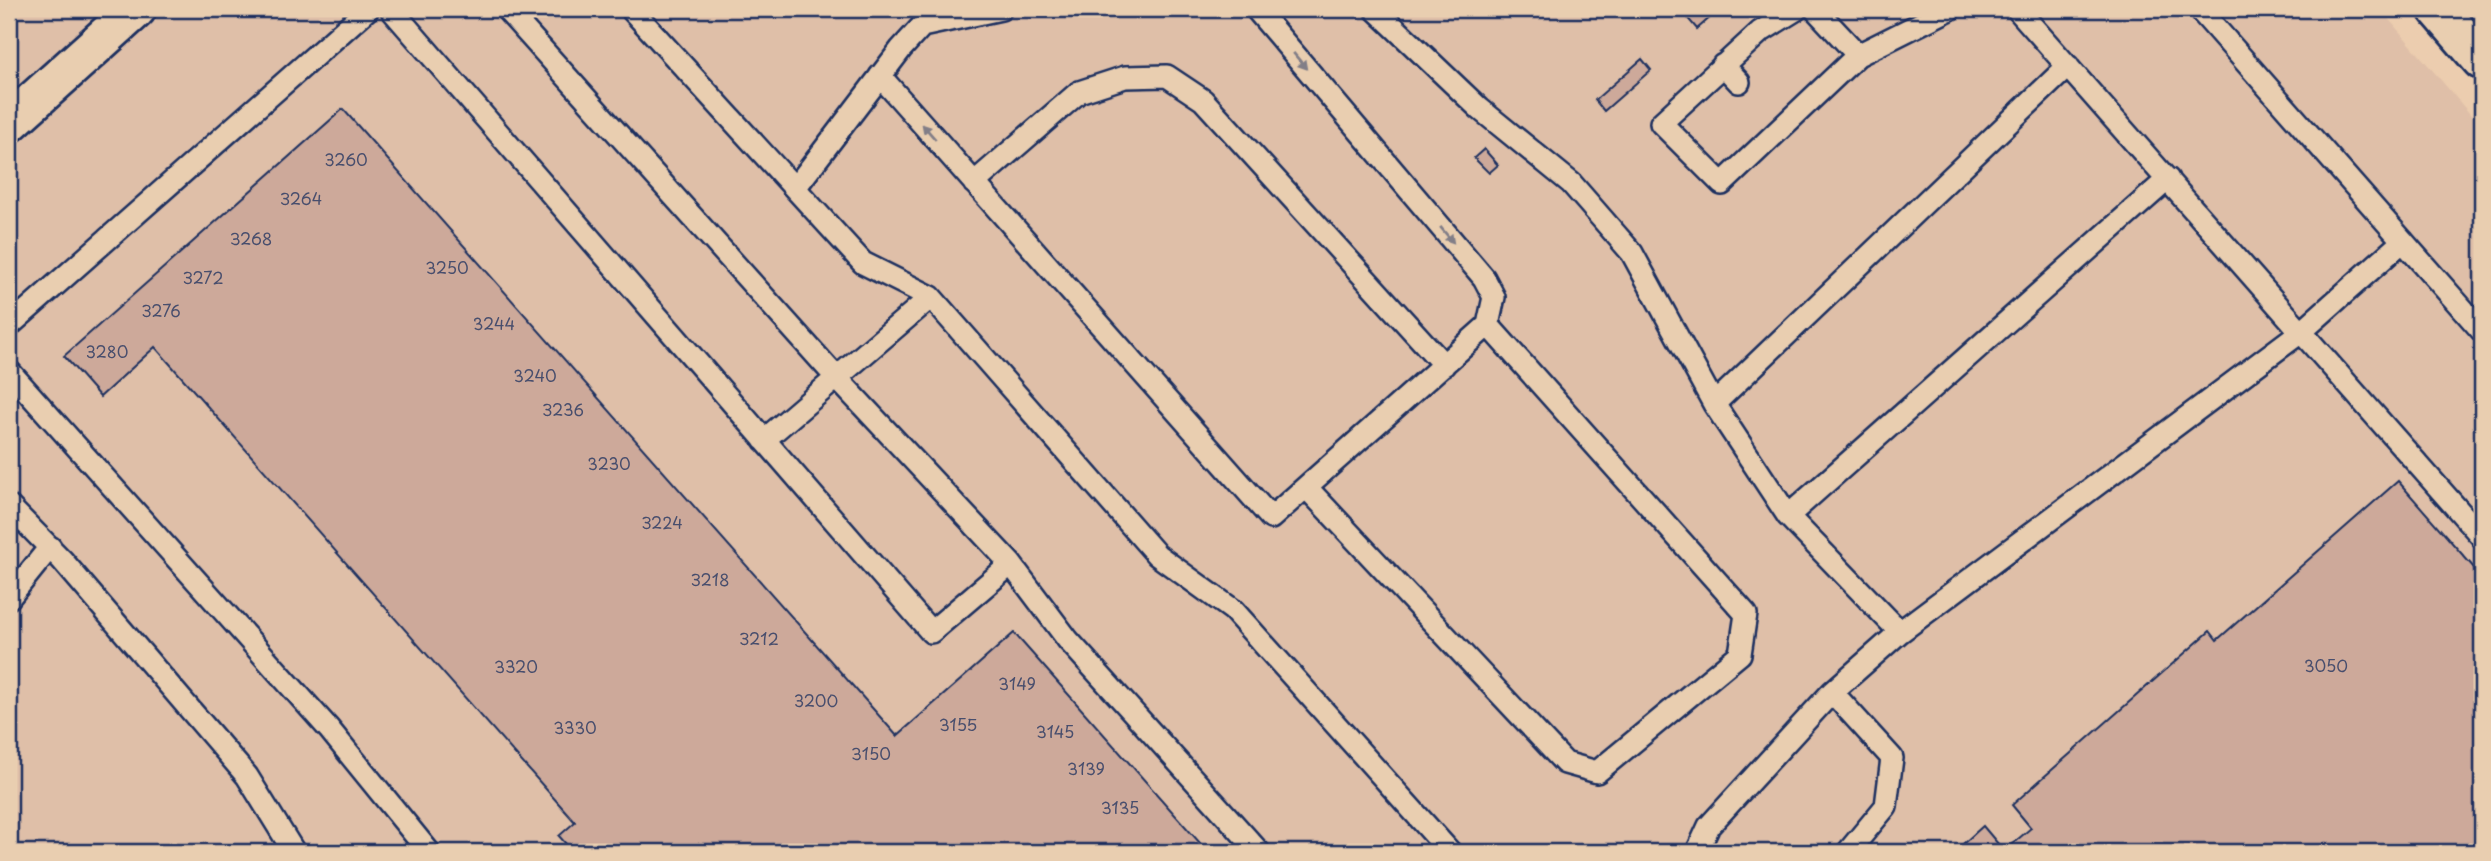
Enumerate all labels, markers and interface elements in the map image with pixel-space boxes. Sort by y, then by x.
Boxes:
one-way arrow [1292,52,1308,70]
one-way arrow [922,123,937,140]
house number: 3260 [324,147,368,171]
house number: 3264 [280,186,322,210]
house number: 3268 [230,226,272,250]
one-way arrow [1439,226,1454,243]
house number: 3250 [425,255,469,279]
house number: 3272 [183,265,223,289]
house number: 3276 [141,298,181,322]
house number: 3244 [473,311,515,335]
house number: 3280 [86,339,128,363]
house number: 3240 [513,363,557,387]
house number: 3236 [542,397,584,421]
house number: 3230 [587,451,631,475]
house number: 3224 [641,510,683,534]
house number: 3218 [691,567,729,591]
house number: 3212 [739,626,779,650]
house number: 3050 [2304,653,2348,677]
house number: 3320 [494,654,538,678]
house number: 3149 [998,671,1036,695]
house number: 3200 [794,688,838,712]
house number: 3155 [939,712,977,736]
house number: 3330 [553,715,597,739]
house number: 3145 [1036,719,1074,743]
house number: 3150 [851,741,891,765]
house number: 3139 [1067,756,1105,780]
house number: 3135 [1101,795,1139,819]

